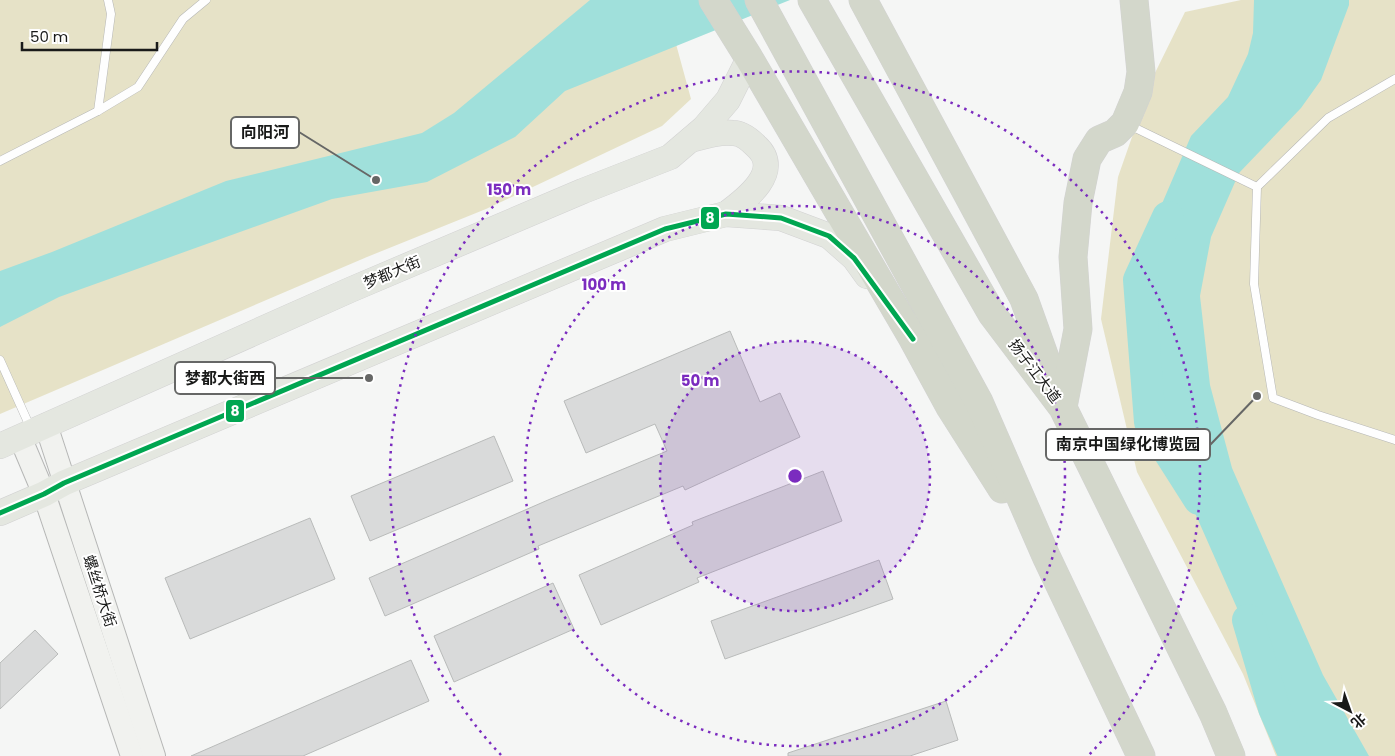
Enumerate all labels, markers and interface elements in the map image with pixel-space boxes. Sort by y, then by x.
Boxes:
scale bar [22,20,158,52]
text: 50 m [30,26,68,47]
callout: 向阳河 [231,117,299,148]
text: 向阳河 [241,121,289,144]
text: 150 m [487,179,531,200]
line badge: 8 [700,206,720,230]
text: 8 [705,208,715,228]
street label: 梦都大街 [360,251,424,293]
text: 100 m [582,274,626,295]
street label: 扬子江大道 [1004,335,1066,407]
callout: 梦都大街西 [175,362,275,394]
text: 梦都大街西 [185,367,265,390]
text: 50 m [681,370,719,391]
line badge: 8 [225,399,245,423]
text: 8 [230,401,240,421]
callout: 南京中国绿化博览园 [1046,429,1210,460]
text: 南京中国绿化博览园 [1056,433,1200,456]
centre of rings [786,467,804,485]
street label: 螺丝桥大街 [78,552,122,630]
north arrow [1325,686,1375,736]
text: 北 [1347,709,1370,733]

